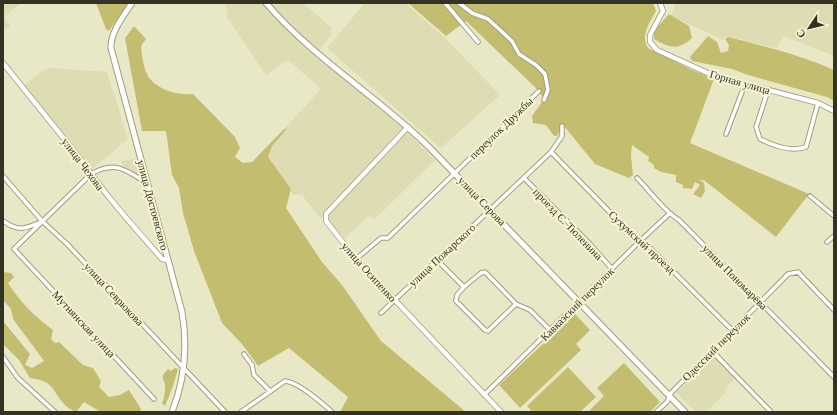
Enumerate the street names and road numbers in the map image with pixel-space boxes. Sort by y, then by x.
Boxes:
street label: Горная улица [708,68,772,96]
street label: переулок Дружбы [467,94,536,161]
street label: улица Чехова [59,136,107,193]
street label: улица Достоевского [135,158,171,252]
street label: улица Серова [456,174,508,228]
street label: проезд С. Тюленина [531,186,605,262]
street label: Сухумский проезд [606,208,678,276]
street label: улица Пожарского [406,221,478,289]
street label: улица Осипенко [339,240,399,304]
street label: улица Пономарёва [700,242,770,312]
street label: улица Севрюкова [82,260,146,328]
street label: Кавказский переулок [538,264,617,343]
street label: Мутнянская улица [50,288,118,360]
street label: Одесский переулок [680,310,753,383]

